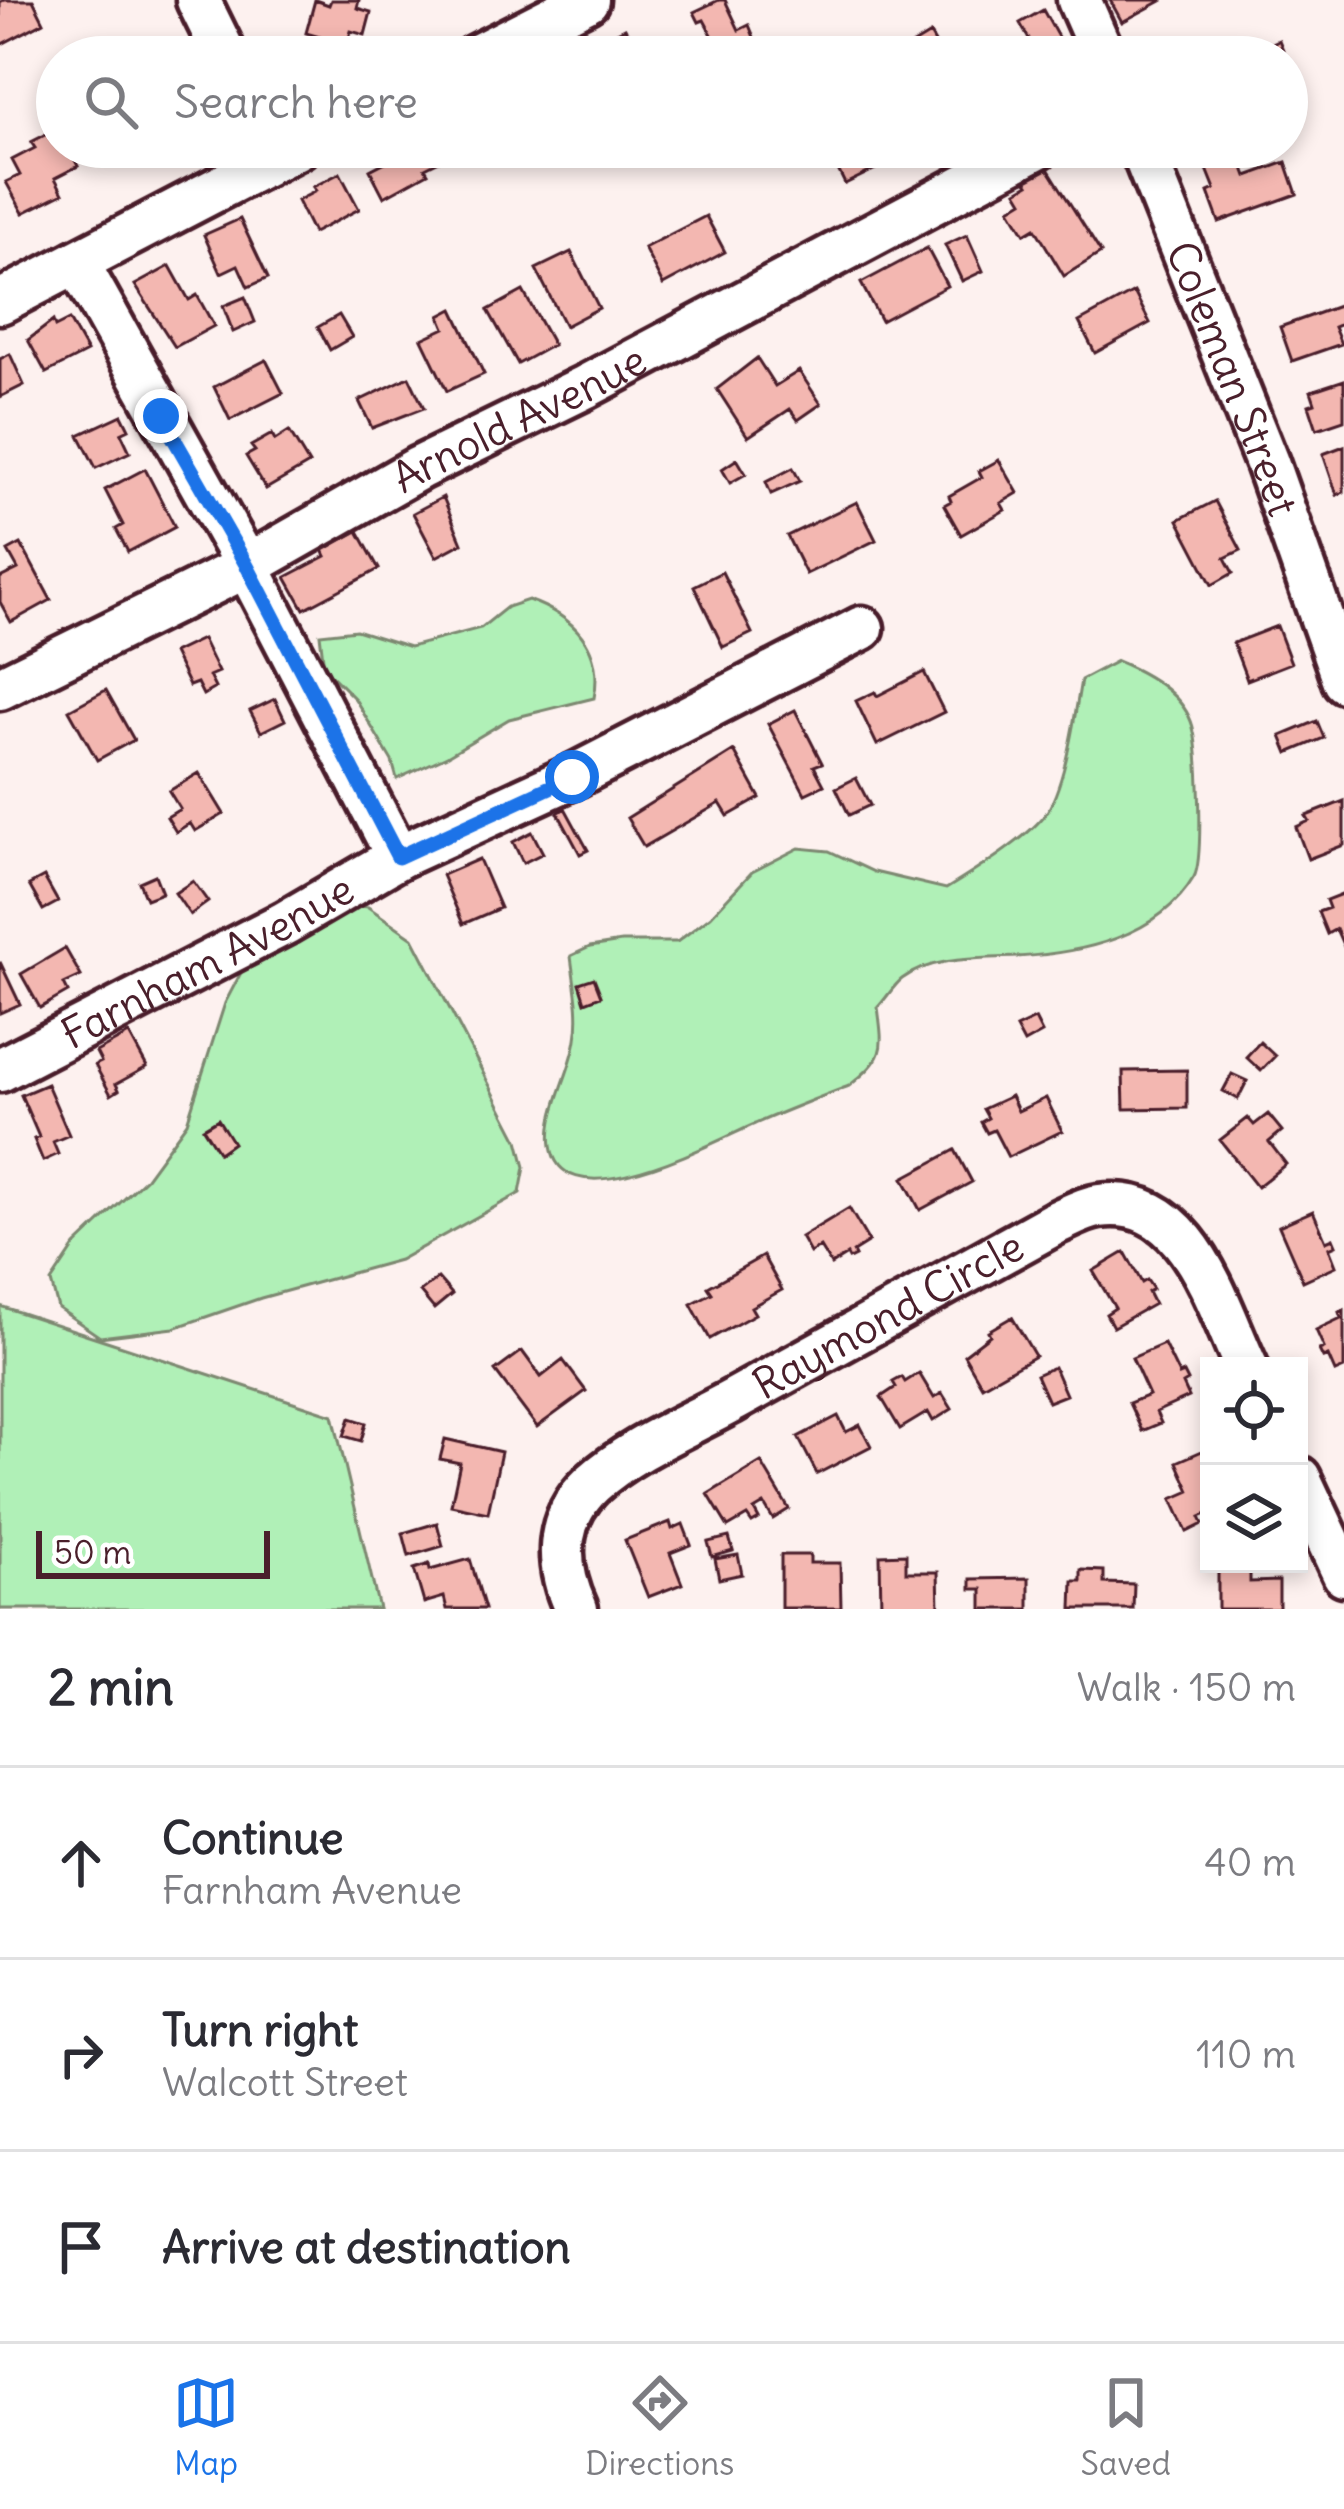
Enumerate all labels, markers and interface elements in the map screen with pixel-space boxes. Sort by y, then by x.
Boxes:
search box [36,36,1308,168]
icon: search [78,69,144,135]
text: Search here [174,74,418,130]
street label: Coleman Street [1155,234,1309,522]
street label: Arnold Avenue [383,333,655,504]
route end [134,389,188,443]
route start [545,750,599,804]
street label: Farnham Avenue [52,863,363,1060]
street label: Raymond Circle [744,1220,1032,1410]
map controls [1200,1357,1308,1573]
button: locate [1200,1357,1308,1465]
button: layers [1200,1465,1308,1573]
scale bar [36,1525,270,1578]
text: 50 m [54,1531,131,1573]
text: 2 min [48,1655,174,1719]
text: Walk · 150 m [1077,1663,1296,1712]
text: Continue [162,1810,344,1866]
icon: ahead [48,1830,114,1896]
text: 40 m [1204,1838,1296,1887]
text: Farnham Avenue [162,1866,462,1915]
text: Turn right [162,2002,358,2058]
icon: right [48,2022,114,2088]
text: 110 m [1196,2030,1296,2079]
text: Walcott Street [162,2058,408,2107]
icon: arrive [48,2214,114,2280]
text: Arrive at destination [162,2219,571,2275]
tab: Map [173,2370,239,2484]
tab: Directions [585,2370,734,2484]
tab: Saved [1081,2370,1171,2484]

